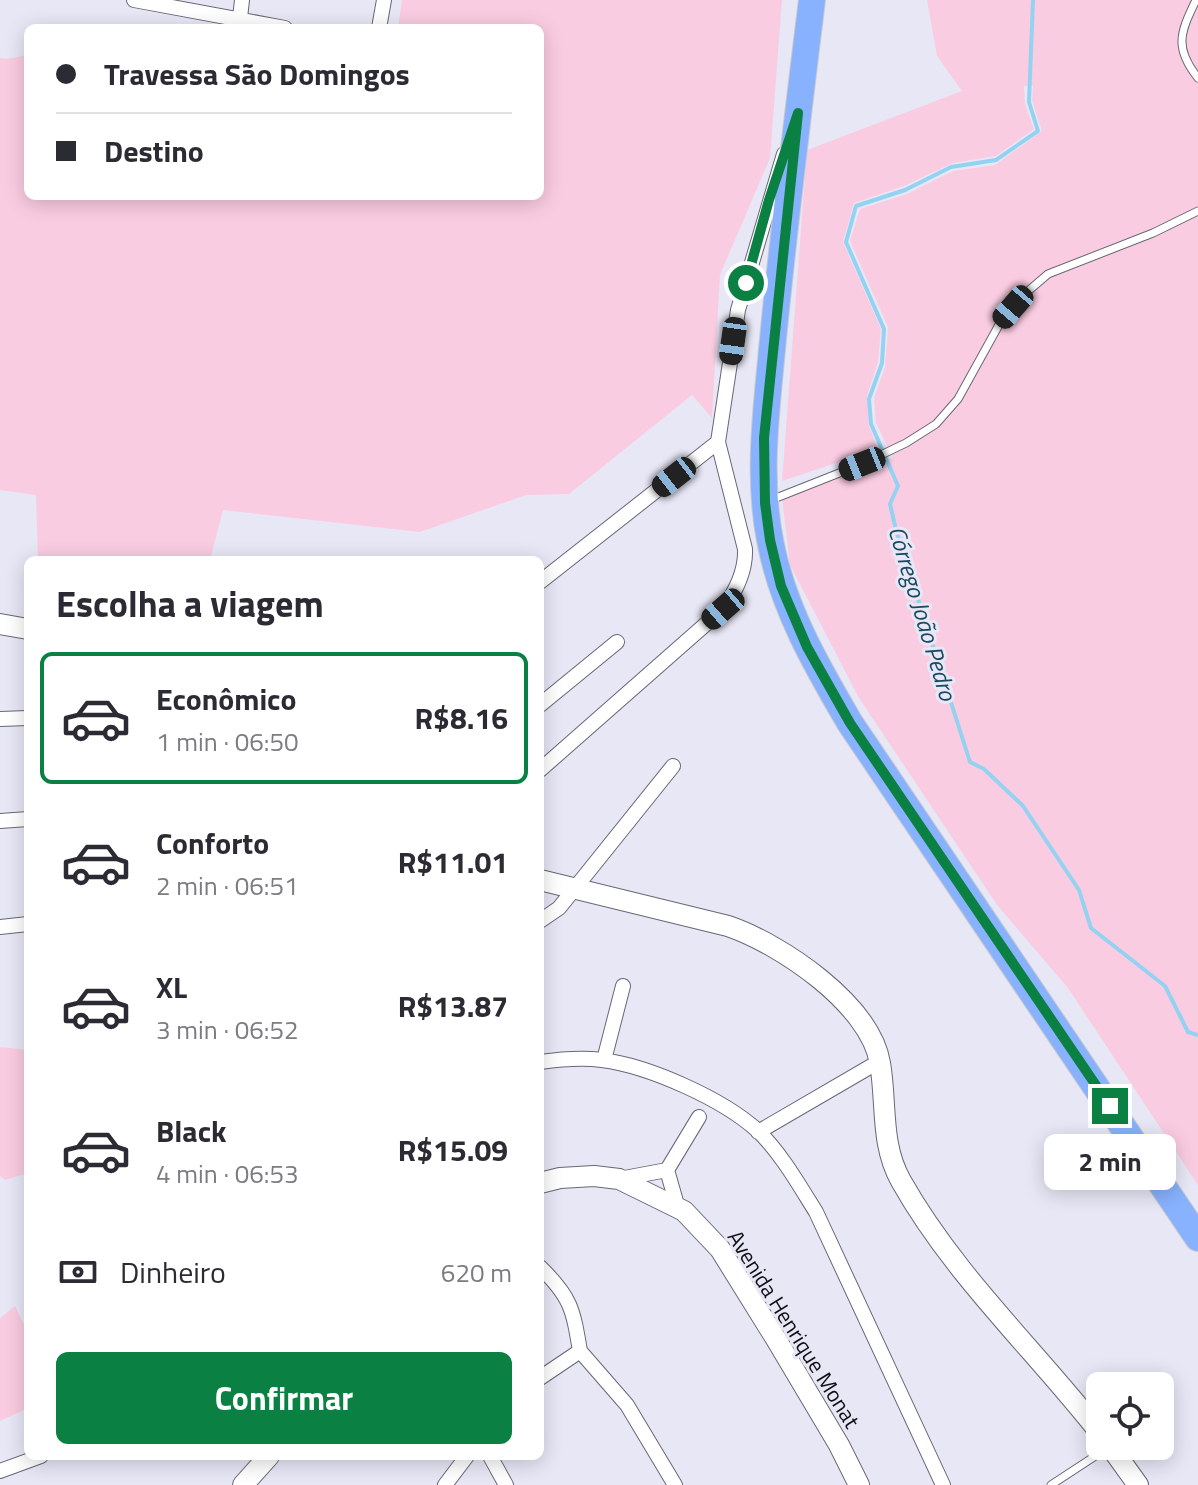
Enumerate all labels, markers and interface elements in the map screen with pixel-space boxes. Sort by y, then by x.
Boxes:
text: Travessa São Domingos [104,51,410,97]
text: Destino [104,128,204,174]
route start [728,265,764,301]
car [988,281,1038,333]
car [718,316,748,366]
car [835,444,889,484]
car [648,453,700,501]
water label: Córrego João Pedro [879,521,967,706]
text: Escolha a viagem [56,576,324,631]
car [697,584,749,634]
text: Econômico [156,676,296,722]
icon: car [60,682,132,754]
text: R$8.16 [415,695,508,741]
text: 1 min · 06:50 [156,722,299,761]
text: Conforto [156,820,269,866]
icon: car [60,826,132,898]
text: R$11.01 [398,839,508,885]
text: 2 min · 06:51 [156,866,299,905]
text: XL [156,964,187,1010]
icon: car [60,970,132,1042]
text: R$13.87 [398,983,508,1029]
text: 3 min · 06:52 [156,1010,299,1049]
route end [1092,1088,1128,1124]
text: Black [156,1108,227,1154]
icon: car [60,1114,132,1186]
text: R$15.09 [398,1127,508,1173]
callout: 2 min [1044,1134,1176,1190]
text: 2 min [1078,1142,1142,1181]
text: 4 min · 06:53 [156,1154,299,1193]
street label: Avenida Henrique Monat [719,1223,869,1435]
text: Dinheiro [120,1249,226,1295]
icon: cash [56,1250,100,1294]
text: 620 m [441,1253,512,1292]
button: Confirmar [56,1352,512,1444]
map controls [1086,1372,1174,1460]
button: locate [1086,1372,1174,1460]

